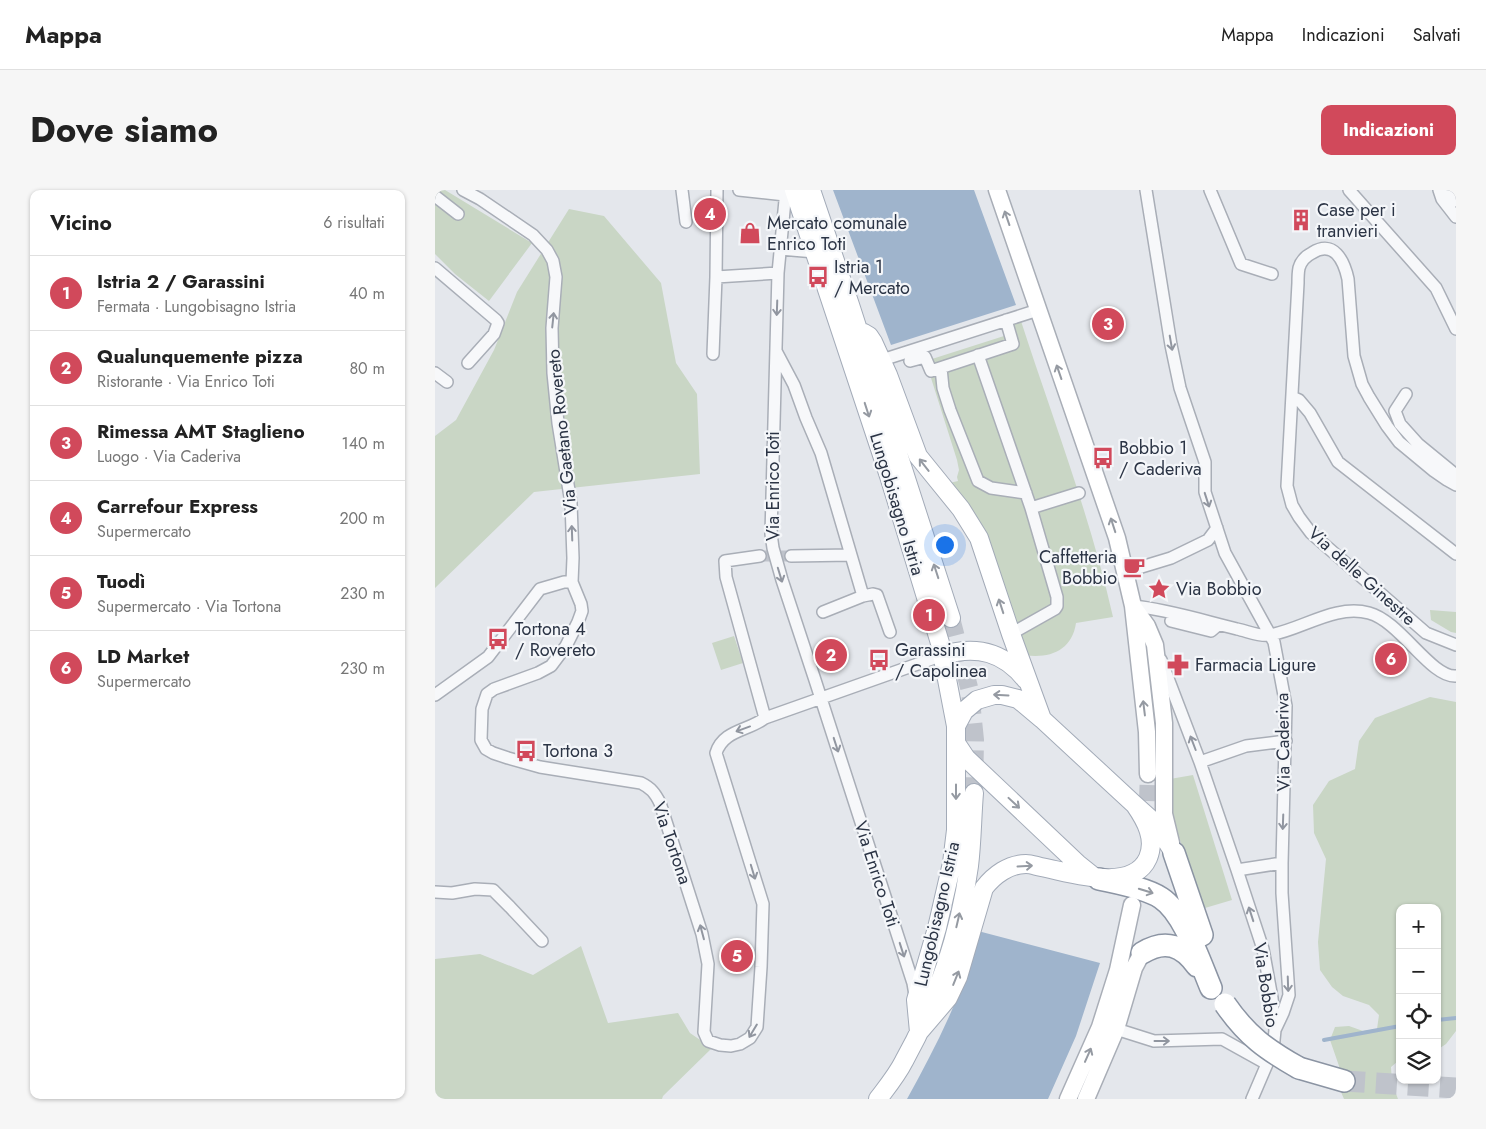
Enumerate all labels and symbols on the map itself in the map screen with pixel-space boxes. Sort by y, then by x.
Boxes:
pin: 4 [694,195,726,233]
place label: Case per i tranvieri [1317,197,1396,244]
building icon: Case per i tranvieri [1288,207,1314,233]
place label: Mercato comunale Enrico Toti [767,210,907,257]
one-way arrow [1001,210,1011,226]
shop icon: Mercato comunale Enrico Toti [737,220,763,246]
place label: Istria 1 / Mercato [834,254,910,301]
bus stop icon: Istria 1 / Mercato [805,264,831,290]
one-way arrow [772,300,781,316]
pin: 3 [1092,305,1124,343]
one-way arrow [548,312,558,328]
one-way arrow [1167,334,1177,350]
street label: Via Gaetano Rovereto [540,348,584,516]
one-way arrow [1054,364,1063,380]
one-way arrow [863,401,873,417]
street label: Lungobisagno Istria [863,429,931,579]
street label: Via Enrico Toti [760,431,786,541]
place label: Bobbio 1 / Caderiva [1119,435,1202,482]
bus stop icon: Bobbio 1 / Caderiva [1090,445,1116,471]
one-way arrow [919,459,930,472]
one-way arrow [1203,491,1213,507]
one-way arrow [1107,518,1117,534]
street label: Via delle Ginestre [1302,520,1422,632]
one-way arrow [567,525,577,542]
your location [932,532,958,558]
place label: Caffetteria Bobbio [1039,544,1117,591]
cafe icon: Caffetteria Bobbio [1121,554,1147,580]
one-way arrow [930,564,940,580]
one-way arrow [776,566,786,582]
place icon: Via Bobbio [1146,576,1172,602]
place label: Via Bobbio [1176,576,1262,602]
pin: 1 [913,596,945,634]
one-way arrow [996,598,1006,614]
place label: Tortona 4 / Rovereto [515,616,596,663]
bus stop icon: Tortona 4 / Rovereto [485,626,511,652]
pin: 2 [815,636,847,674]
place label: Garassini / Capolinea [895,637,987,684]
pin: 6 [1375,640,1407,678]
bus stop icon: Garassini / Capolinea [866,647,892,673]
pharmacy icon: Farmacia Ligure [1165,652,1191,678]
place label: Farmacia Ligure [1195,652,1316,678]
one-way arrow [993,691,1009,700]
street label: Via Caderiva [1269,692,1297,792]
one-way arrow [1139,701,1149,717]
one-way arrow [736,725,752,734]
one-way arrow [1188,736,1197,752]
one-way arrow [831,737,841,753]
bus stop icon: Tortona 3 [513,738,539,764]
place label: Tortona 3 [543,738,613,764]
one-way arrow [951,784,961,800]
one-way arrow [1007,797,1020,809]
street label: Via Tortona [646,798,698,888]
one-way arrow [1278,814,1288,830]
street label: Via Enrico Toti [848,818,906,930]
street label: Lungobisagno Istria [908,839,966,989]
one-way arrow [1016,861,1032,870]
one-way arrow [748,863,758,879]
one-way arrow [1137,887,1153,897]
one-way arrow [1246,906,1256,922]
one-way arrow [954,913,963,929]
one-way arrow [696,925,706,941]
pin: 5 [721,937,753,975]
street label: Via Bobbio [1246,941,1286,1029]
one-way arrow [897,942,907,958]
one-way arrow [952,971,962,986]
one-way arrow [1284,976,1293,992]
one-way arrow [747,1024,758,1038]
one-way arrow [1154,1036,1170,1046]
one-way arrow [1083,1048,1093,1063]

